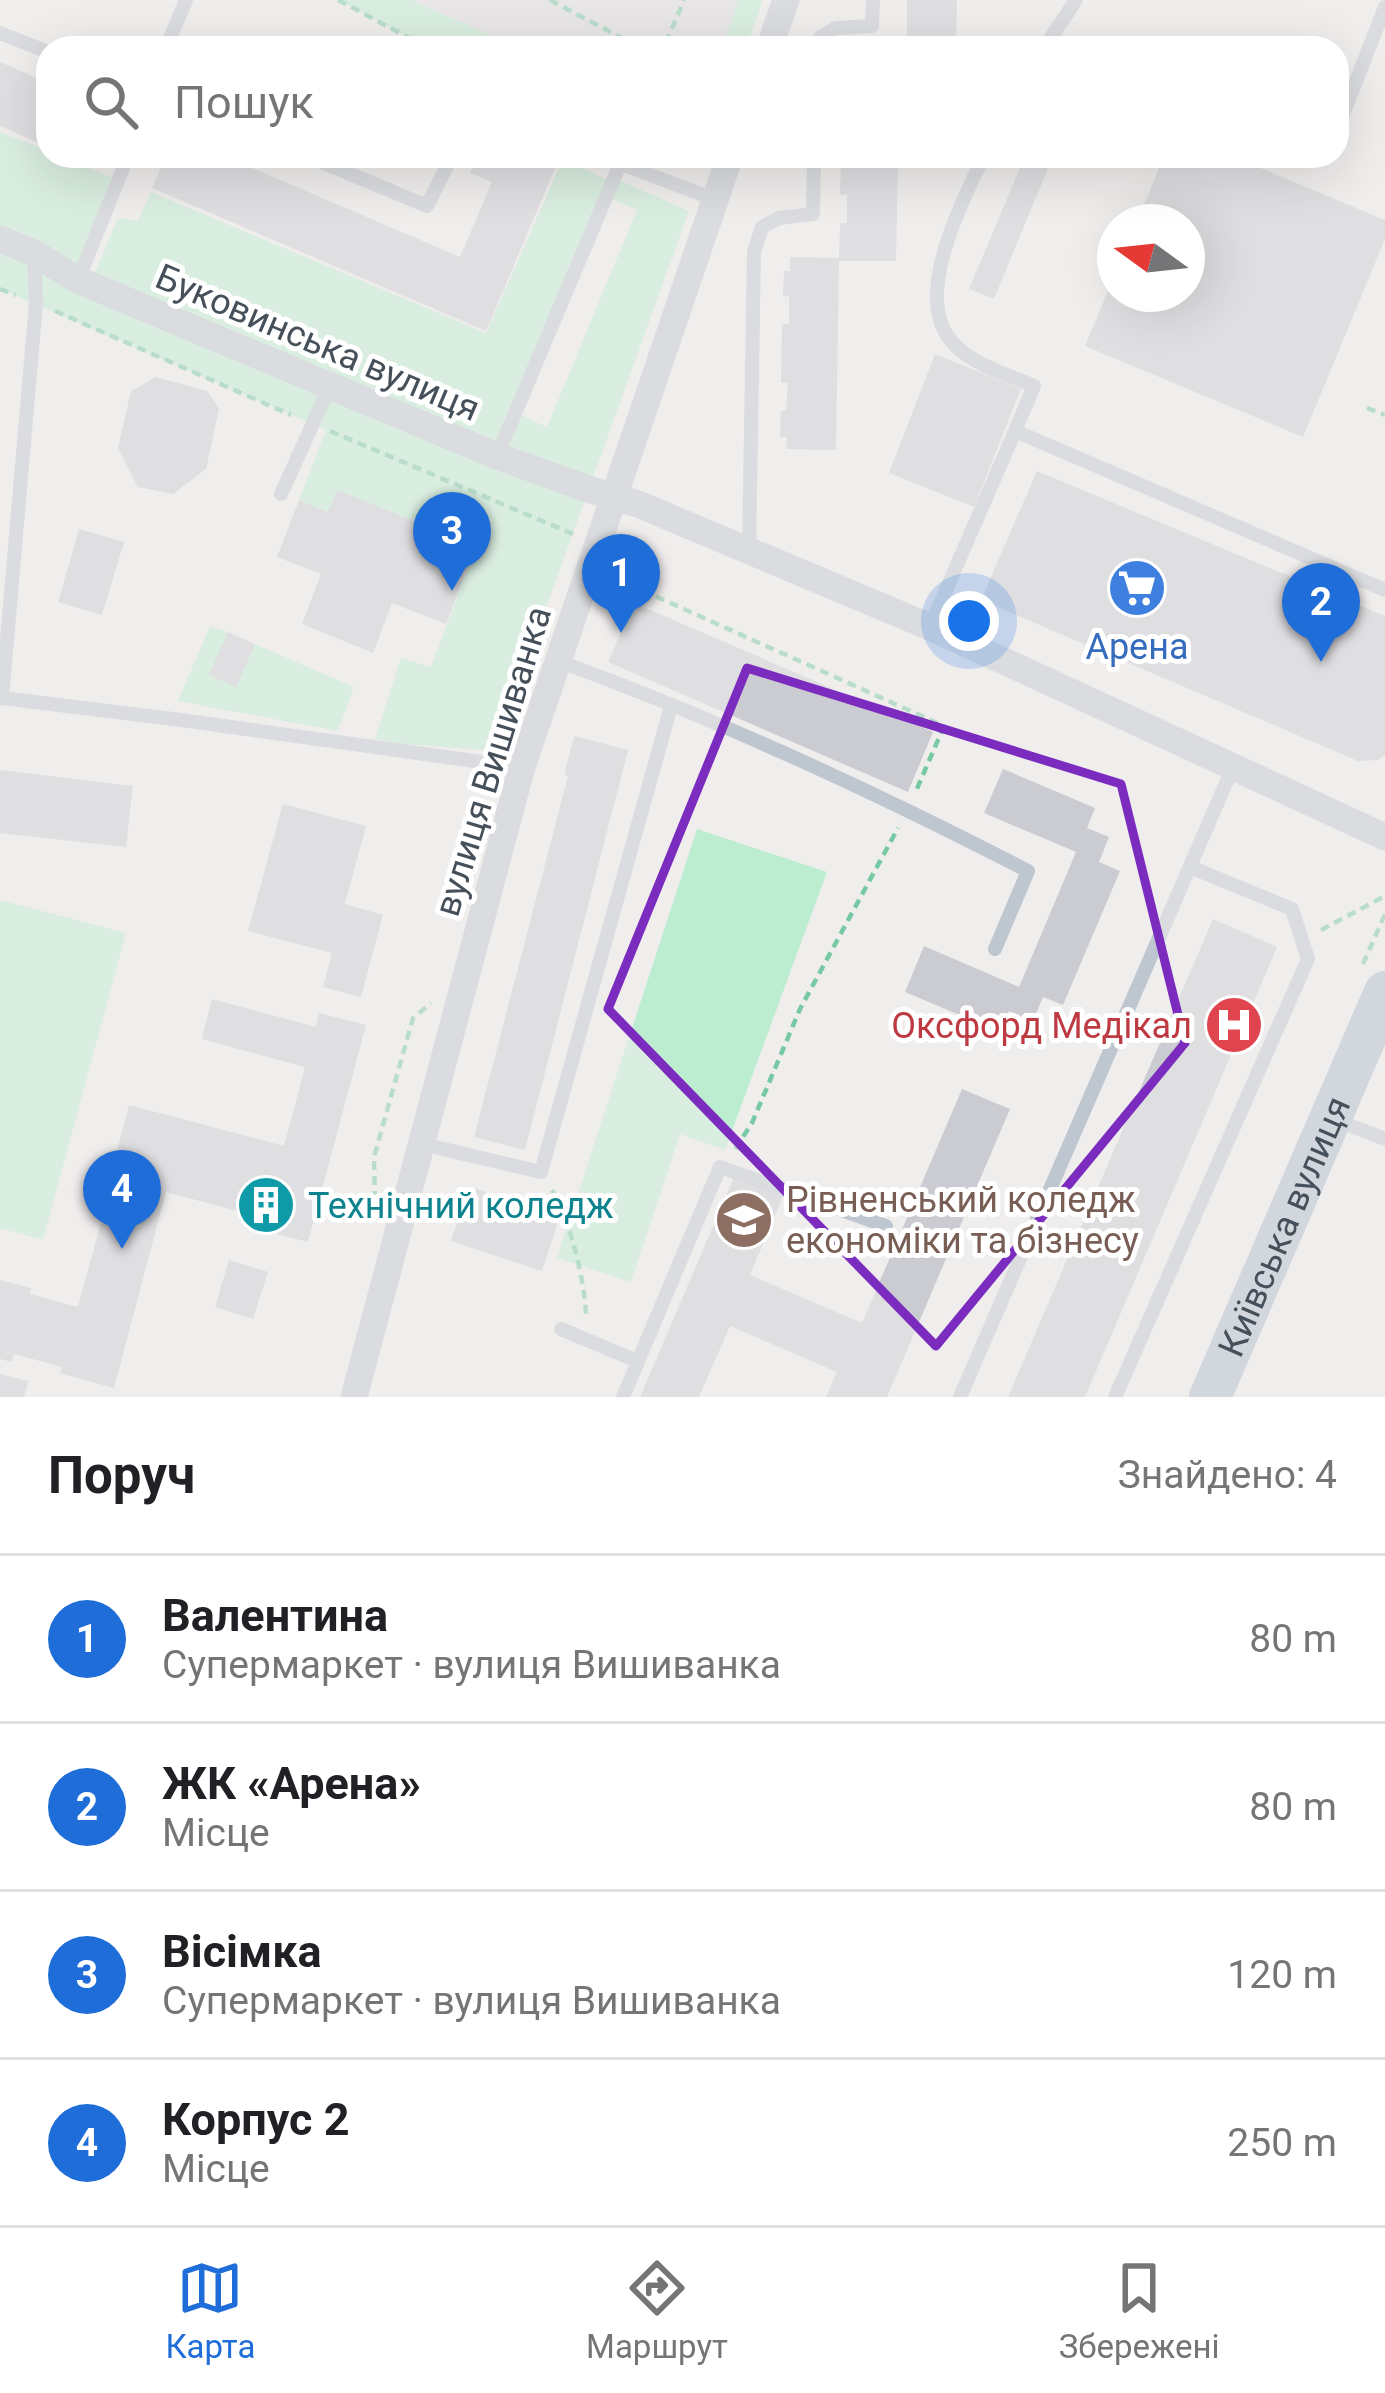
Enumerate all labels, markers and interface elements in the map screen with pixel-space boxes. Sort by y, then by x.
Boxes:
search box [36,36,1349,168]
icon: search [78,69,144,135]
text: Пошук [174,76,314,129]
north arrow [1097,204,1205,312]
street label: Буковинська вулиця [149,256,486,430]
pin: 3 [413,492,491,591]
pin: 1 [582,534,660,633]
supermarket icon: Арена [1106,557,1168,619]
pin: 2 [1282,563,1360,662]
your location [939,591,999,651]
street label: вулиця Вишиванка [426,601,560,921]
place label: Арена [1085,626,1189,668]
hospital icon: Оксфорд Медікал [1203,994,1265,1056]
place label: Оксфорд Медікал [891,1005,1192,1047]
street label: Київська вулиця [1210,1090,1359,1363]
pin: 4 [83,1150,161,1249]
building icon: Технічний коледж [235,1174,297,1236]
place label: Рівненський коледж економіки та бізнесу [786,1179,1139,1262]
place label: Технічний коледж [308,1185,614,1227]
school or university icon: Рівненський коледж економіки та бізнесу [713,1189,775,1251]
text: Поруч [48,1446,195,1505]
text: Знайдено: 4 [1118,1452,1337,1498]
text: Валентина [162,1589,388,1642]
text: 1 [76,1616,98,1662]
text: 80 m [1249,1616,1337,1662]
text: Супермаркет · вулиця Вишиванка [162,1642,781,1688]
text: ЖК «Арена» [162,1757,421,1810]
text: 2 [76,1784,98,1830]
text: 80 m [1249,1784,1337,1830]
text: Місце [162,1810,270,1856]
text: Вiсiмка [162,1925,322,1978]
text: 3 [76,1952,98,1998]
text: 120 m [1227,1952,1337,1998]
text: Супермаркет · вулиця Вишиванка [162,1978,781,2024]
text: Корпус 2 [162,2093,350,2146]
text: 4 [76,2120,98,2166]
text: 250 m [1227,2120,1337,2166]
text: Місце [162,2146,270,2192]
tab: Карта [165,2255,255,2366]
tab: Маршрут [586,2255,728,2366]
tab: Збережені [1059,2255,1220,2366]

